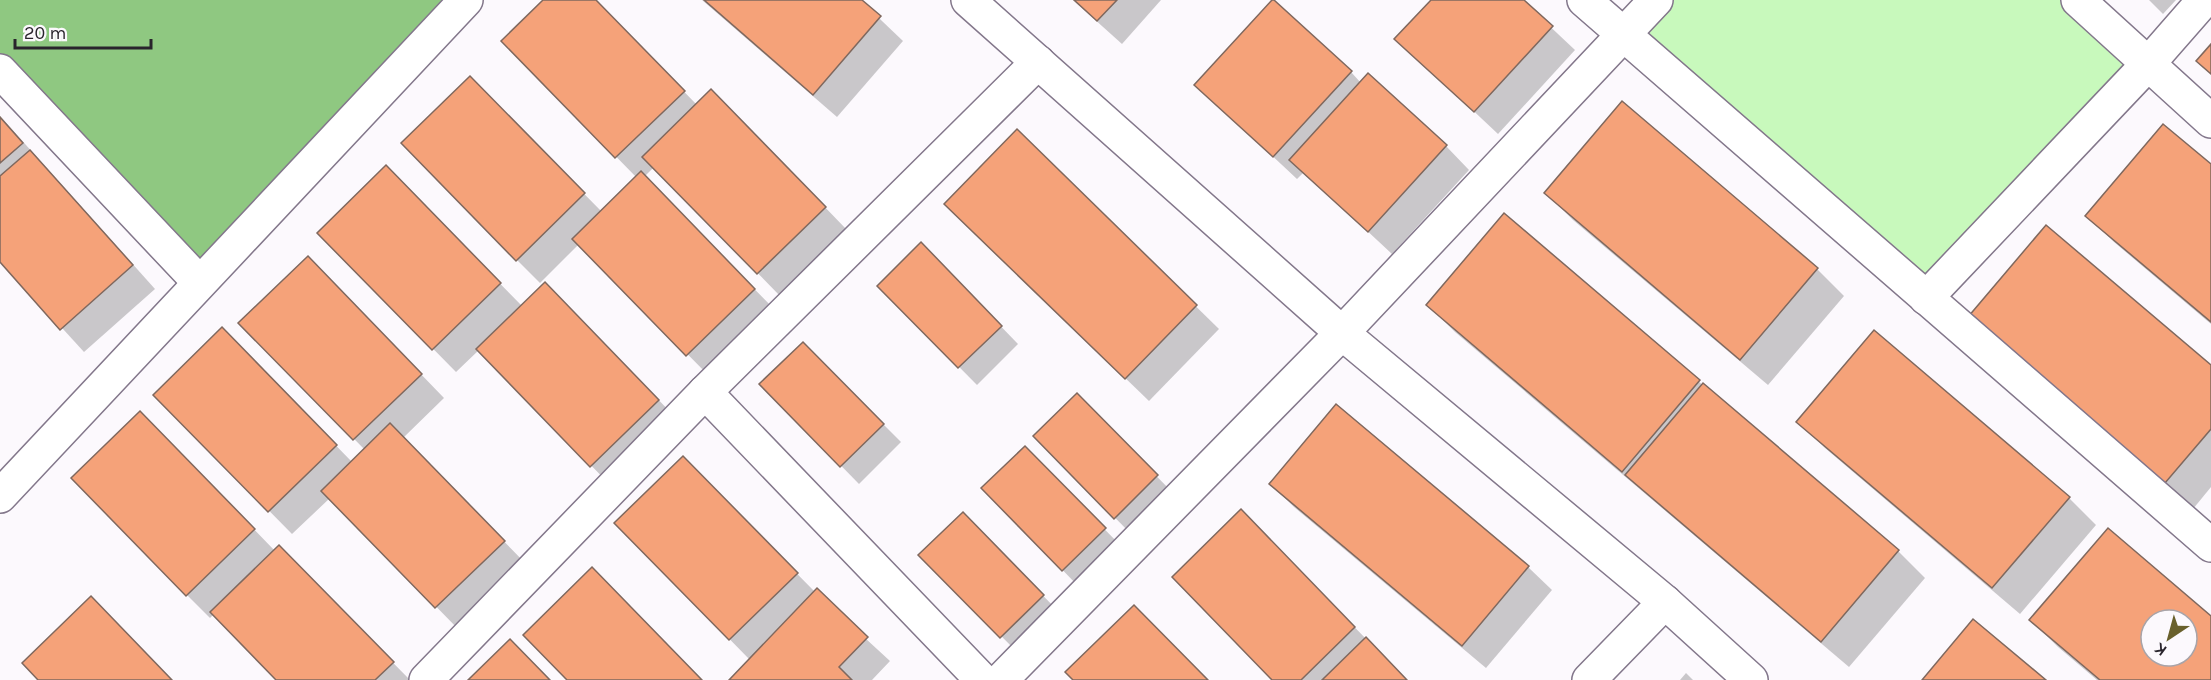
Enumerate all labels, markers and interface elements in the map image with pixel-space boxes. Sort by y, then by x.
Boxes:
scale bar [15,12,152,50]
text: 20 m [24,22,66,44]
north arrow [2139,608,2199,668]
text: K [2150,639,2170,660]

